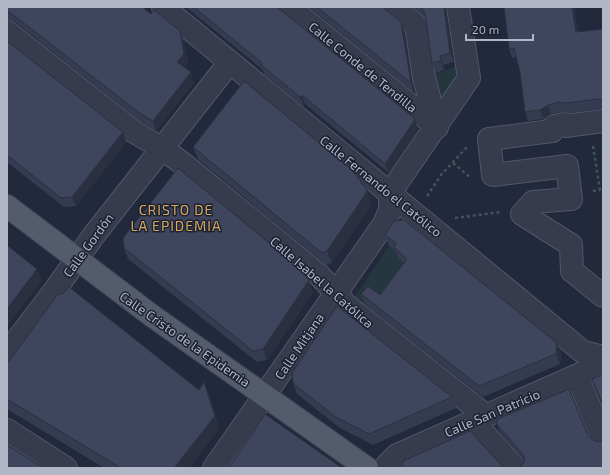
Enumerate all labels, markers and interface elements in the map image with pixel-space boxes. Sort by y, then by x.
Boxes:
scale bar [466,16,533,42]
street label: Calle Conde de Tendilla [305,18,421,116]
text: 20 m [472,22,499,36]
street label: Calle Fernando el Católico [317,132,445,240]
district label: CRISTO DE LA EPIDEMIA [130,201,222,234]
street label: Calle Gordón [59,210,117,280]
street label: Calle Isabel la Católica [267,233,377,331]
street label: Calle Cristo de la Epidemia [117,288,253,390]
street label: Calle Mitjana [271,310,327,382]
street label: Calle San Patricio [442,386,542,440]

